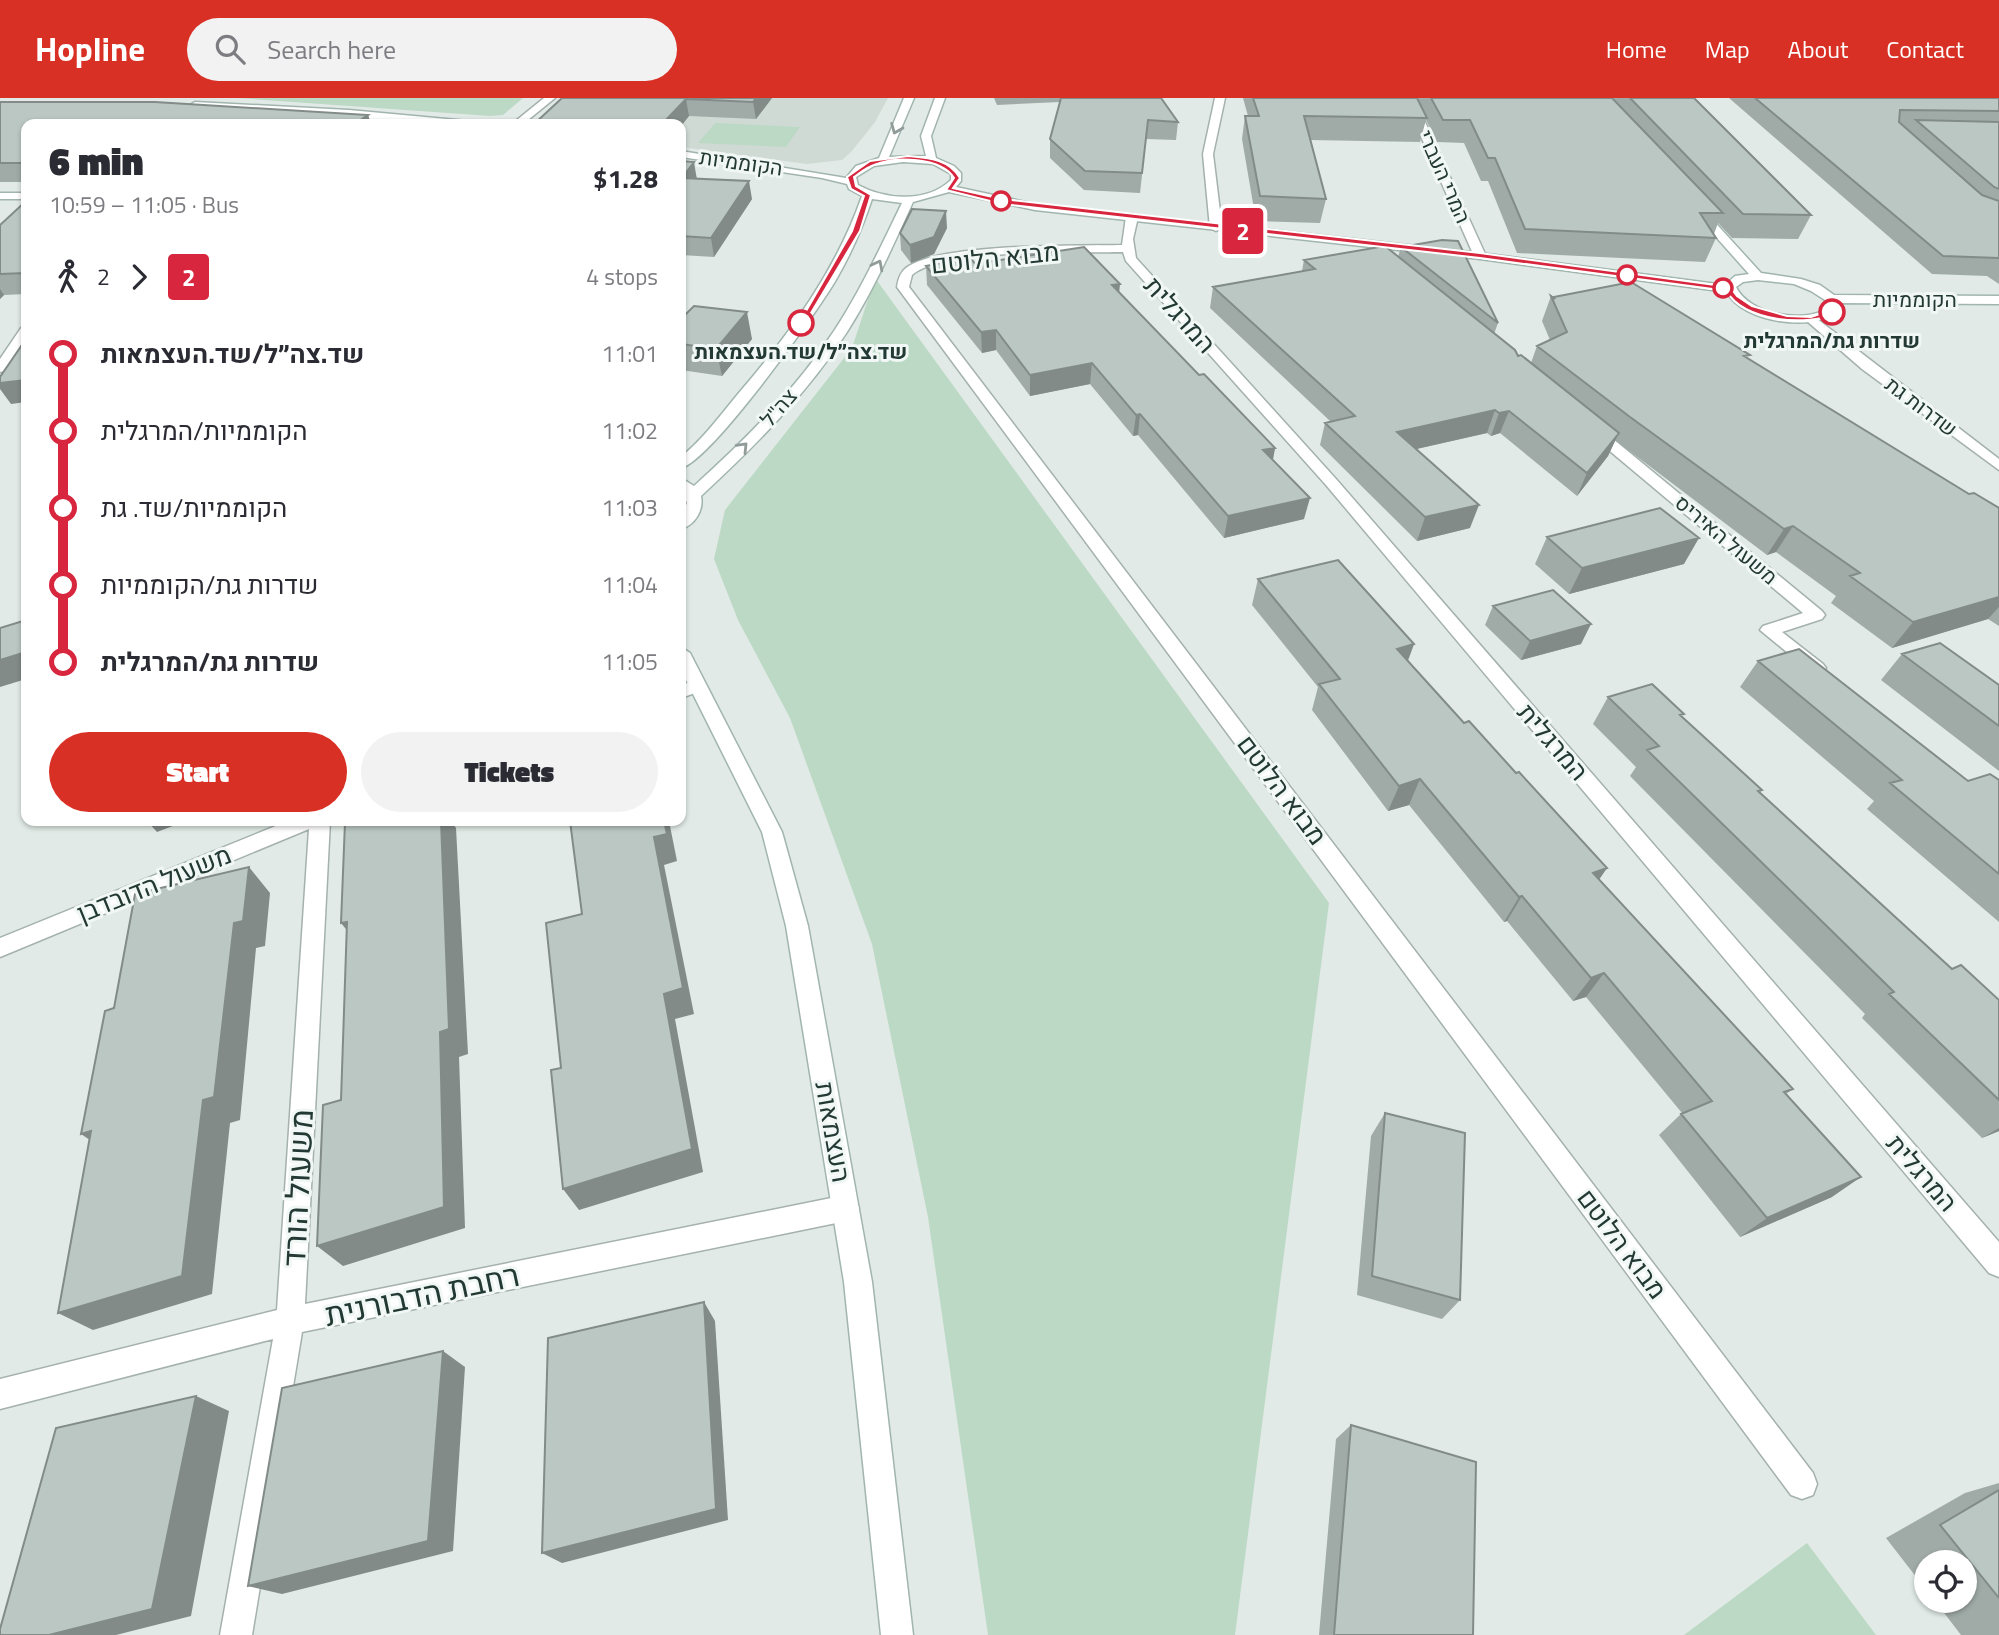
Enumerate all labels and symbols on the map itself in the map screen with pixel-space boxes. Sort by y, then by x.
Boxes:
one-way arrow [890,122,904,134]
street label: המרי העברי [1410,125,1480,228]
street label: הקוממיות [697,140,785,184]
unlabelled marker [991,191,1011,211]
line badge: 2 [1220,208,1266,254]
street label: מבוא הלוטם [929,231,1061,284]
one-way arrow [870,260,883,272]
unlabelled marker [1617,265,1637,285]
street label: המרגלית [1135,267,1226,362]
unlabelled marker [1713,278,1733,298]
street label: הקוממיות [1873,283,1957,315]
marker: שדרות גת/המרגלית [1819,299,1845,325]
marker: שד.צה״ל/שד.העצמאות [788,310,814,336]
place label: שדרות גת/המרגלית [1744,324,1920,356]
place label: שד.צה״ל/שד.העצמאות [695,335,907,367]
street label: שדרות גת [1879,368,1964,444]
street label: צה"ל [752,381,804,434]
one-way arrow [735,442,748,455]
street label: משעול האיריס [1668,487,1785,592]
street label: המרגלית [1508,694,1598,789]
street label: מבוא הלוטם [1228,726,1337,853]
street label: משעול הדובדבן [71,835,237,932]
street label: העצמאות [805,1078,862,1185]
street label: משעול הורד [269,1108,325,1268]
street label: המרגלית [1877,1125,1967,1220]
street label: מבוא הלוטם [1568,1180,1677,1307]
street label: רחבת הדבורנית [320,1250,523,1338]

